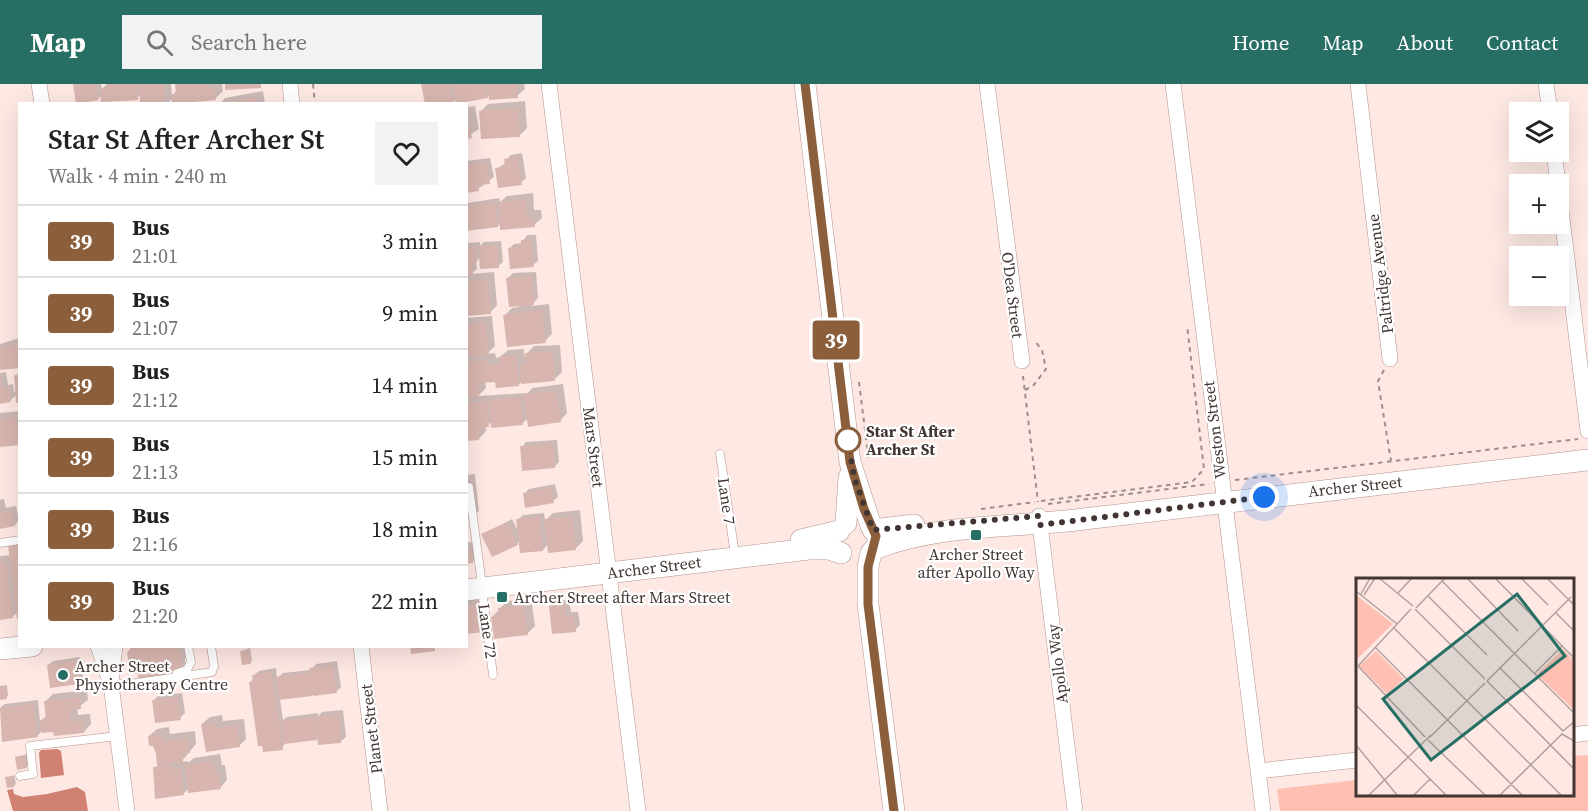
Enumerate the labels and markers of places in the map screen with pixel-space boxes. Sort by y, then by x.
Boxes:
place label: Star St After Archer St [866,420,955,460]
marker: Star St After Archer St [835,427,861,453]
marker: Archer Street after Apollo Way [969,528,983,542]
place label: Archer Street after Apollo Way [917,543,1035,583]
place label: Archer Street after Mars Street [514,586,731,608]
marker: Archer Street after Mars Street [495,590,509,604]
place label: Archer Street Physiotherapy Centre [75,655,228,695]
marker: Archer Street Physiotherapy Centre [56,668,70,682]

